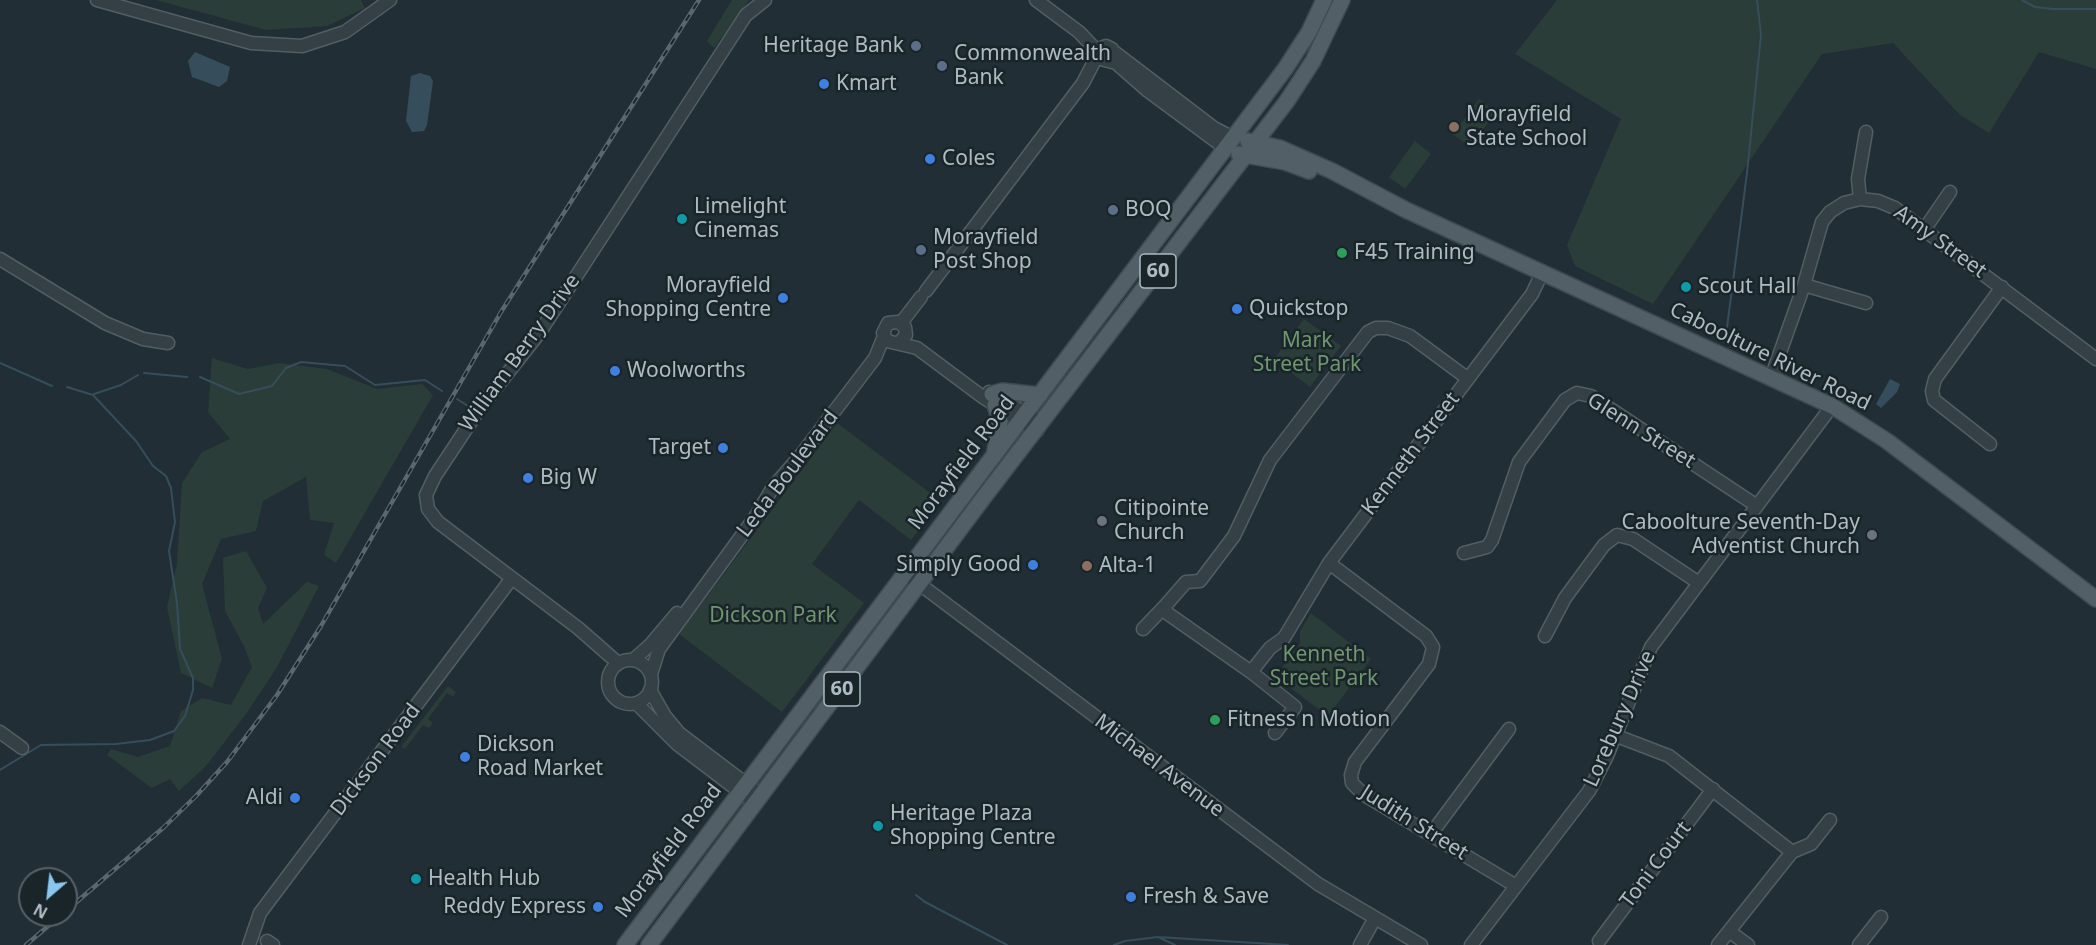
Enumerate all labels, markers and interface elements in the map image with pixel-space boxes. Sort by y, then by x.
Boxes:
place label: Heritage Bank [763,33,904,59]
marker: Heritage Bank [909,39,923,53]
place label: Commonwealth Bank [954,41,1111,91]
marker: Commonwealth Bank [935,59,949,73]
place label: Kmart [836,71,897,97]
marker: Kmart [817,77,831,91]
place label: Morayfield State School [1466,102,1587,152]
marker: Morayfield State School [1447,120,1461,134]
place label: Coles [942,146,995,172]
marker: Coles [923,152,937,166]
place label: Limelight Cinemas [694,194,786,244]
place label: BOQ [1125,197,1171,223]
street label: Amy Street [1889,200,1991,284]
marker: BOQ [1106,203,1120,217]
marker: Limelight Cinemas [675,212,689,226]
place label: Morayfield Post Shop [933,225,1038,275]
place label: F45 Training [1354,240,1475,266]
marker: Morayfield Post Shop [914,243,928,257]
marker: F45 Training [1335,246,1349,260]
road number: 60 [1140,254,1176,288]
street label: William Berry Drive [454,269,586,437]
place label: Morayfield Shopping Centre [605,273,771,323]
place label: Scout Hall [1698,274,1797,300]
marker: Scout Hall [1679,280,1693,294]
marker: Morayfield Shopping Centre [776,291,790,305]
place label: Quickstop [1249,296,1348,322]
street label: Caboolture River Road [1665,297,1875,417]
marker: Quickstop [1230,302,1244,316]
park label: Mark Street Park [1253,328,1361,378]
place label: Woolworths [627,358,745,384]
marker: Woolworths [608,364,622,378]
street label: Kenneth Street [1357,388,1465,520]
street label: Glenn Street [1582,388,1700,474]
street label: Morayfield Road [903,391,1021,535]
street label: Leda Boulevard [732,405,844,543]
place label: Target [648,435,711,461]
marker: Target [716,441,730,455]
place label: Big W [540,465,597,491]
marker: Big W [521,471,535,485]
place label: Citipointe Church [1114,496,1209,546]
place label: Caboolture Seventh-Day Adventist Church [1622,510,1860,560]
marker: Citipointe Church [1095,514,1109,528]
marker: Caboolture Seventh-Day Adventist Church [1865,528,1879,542]
place label: Simply Good [896,552,1021,578]
place label: Alta-1 [1099,553,1156,579]
marker: Simply Good [1026,558,1040,572]
marker: Alta-1 [1080,559,1094,573]
park label: Dickson Park [709,603,837,629]
park label: Kenneth Street Park [1270,642,1378,692]
street label: Lorebury Drive [1579,647,1661,791]
road number: 60 [824,672,860,706]
street label: Dickson Road [326,699,426,821]
place label: Fitness n Motion [1227,707,1390,733]
street label: Michael Avenue [1089,709,1229,823]
marker: Fitness n Motion [1208,713,1222,727]
place label: Dickson Road Market [477,732,603,782]
marker: Dickson Road Market [458,750,472,764]
street label: Morayfield Road [610,779,728,923]
street label: Judith Street [1356,780,1472,866]
place label: Aldi [246,785,283,811]
marker: Aldi [288,791,302,805]
place label: Heritage Plaza Shopping Centre [890,801,1056,851]
street label: Toni Court [1615,817,1697,913]
marker: Heritage Plaza Shopping Centre [871,819,885,833]
place label: Health Hub [428,866,540,892]
north arrow [18,867,78,927]
marker: Health Hub [409,872,423,886]
place label: Fresh & Save [1143,884,1269,910]
marker: Fresh & Save [1124,890,1138,904]
place label: Reddy Express [443,894,586,920]
text: N [30,898,51,924]
marker: Reddy Express [591,900,605,914]

